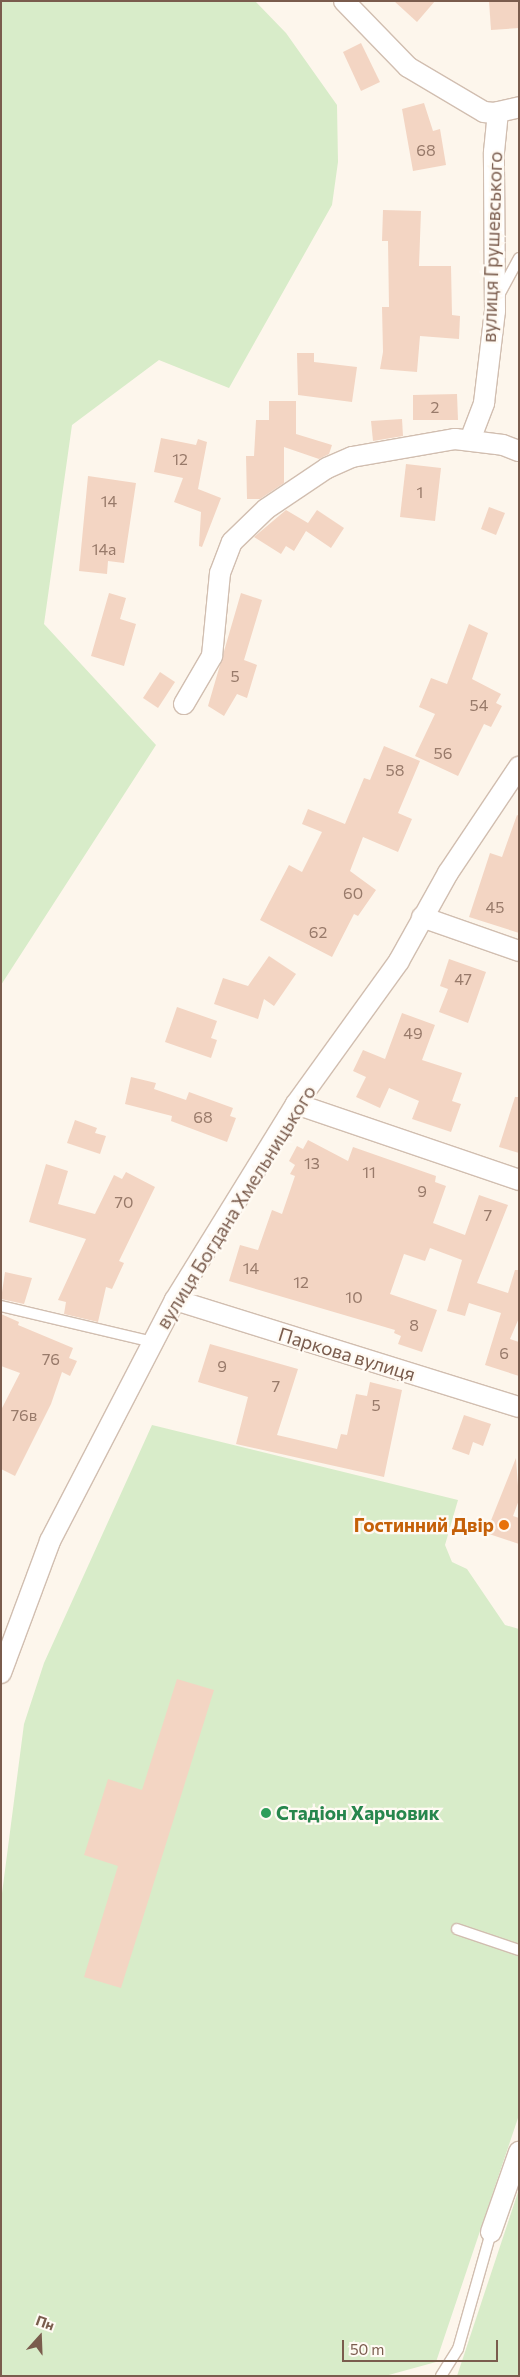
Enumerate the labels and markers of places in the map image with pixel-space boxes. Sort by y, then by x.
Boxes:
place label: Гостинний Двір [354,1514,494,1536]
marker: Гостинний Двір [498,1519,510,1531]
place label: Стадіон Харчовик [276,1802,439,1824]
marker: Стадіон Харчовик [260,1807,272,1819]

